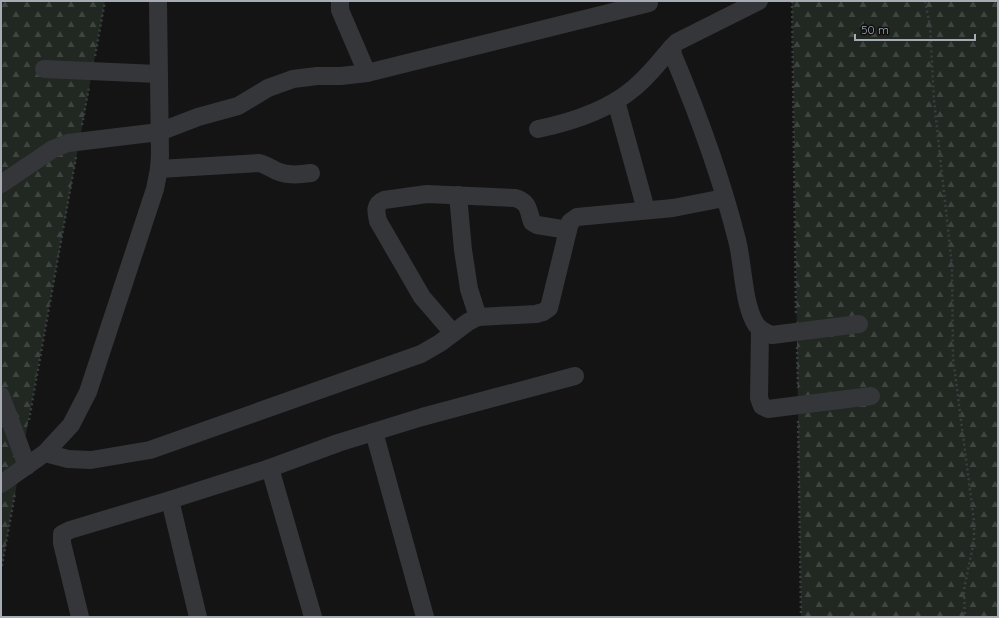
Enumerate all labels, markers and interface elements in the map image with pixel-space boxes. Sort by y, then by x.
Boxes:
scale bar [855,16,975,42]
text: 50 m [861,22,889,37]

